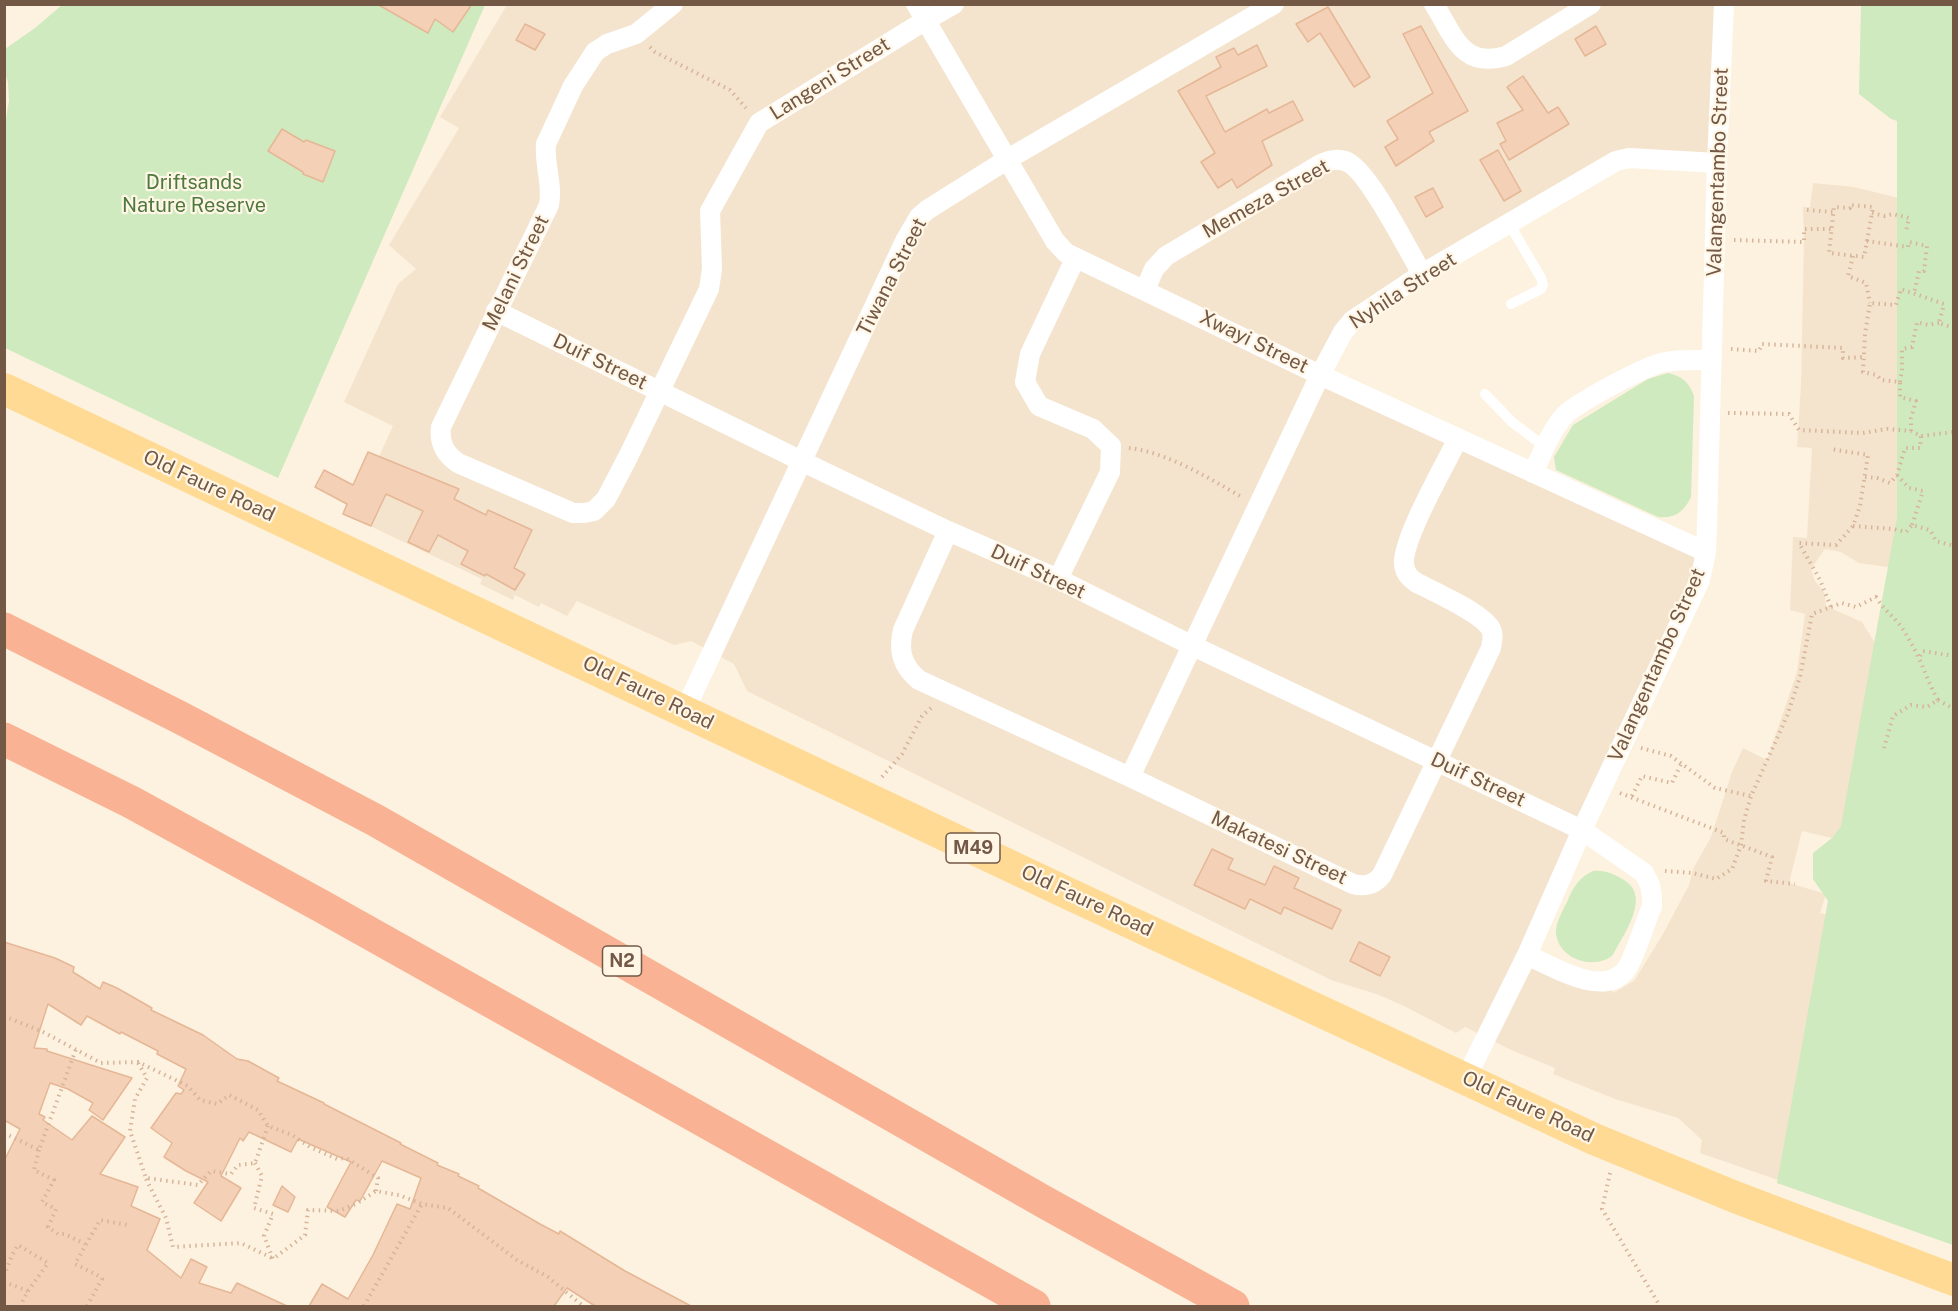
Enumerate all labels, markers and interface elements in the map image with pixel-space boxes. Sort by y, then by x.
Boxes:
street label: Langeni Street [766,33,894,125]
street label: Valangentambo Street [1702,67,1734,277]
street label: Memeza Street [1198,154,1334,244]
park label: Driftsands Nature Reserve [122,171,266,218]
street label: Melani Street [478,211,554,335]
street label: Tiwana Street [852,214,932,340]
street label: Nyhila Street [1345,248,1461,334]
street label: Xwayi Street [1196,305,1312,379]
street label: Duif Street [549,329,651,395]
street label: Old Faure Road [139,445,279,527]
street label: Duif Street [987,540,1089,604]
street label: Valangentambo Street [1603,564,1711,766]
street label: Old Faure Road [579,651,717,735]
street label: Duif Street [1427,748,1529,812]
street label: Makatesi Street [1207,806,1351,890]
road number: M49 [946,833,1000,863]
street label: Old Faure Road [1017,860,1157,942]
road number: N2 [602,946,642,976]
street label: Old Faure Road [1458,1066,1598,1148]

